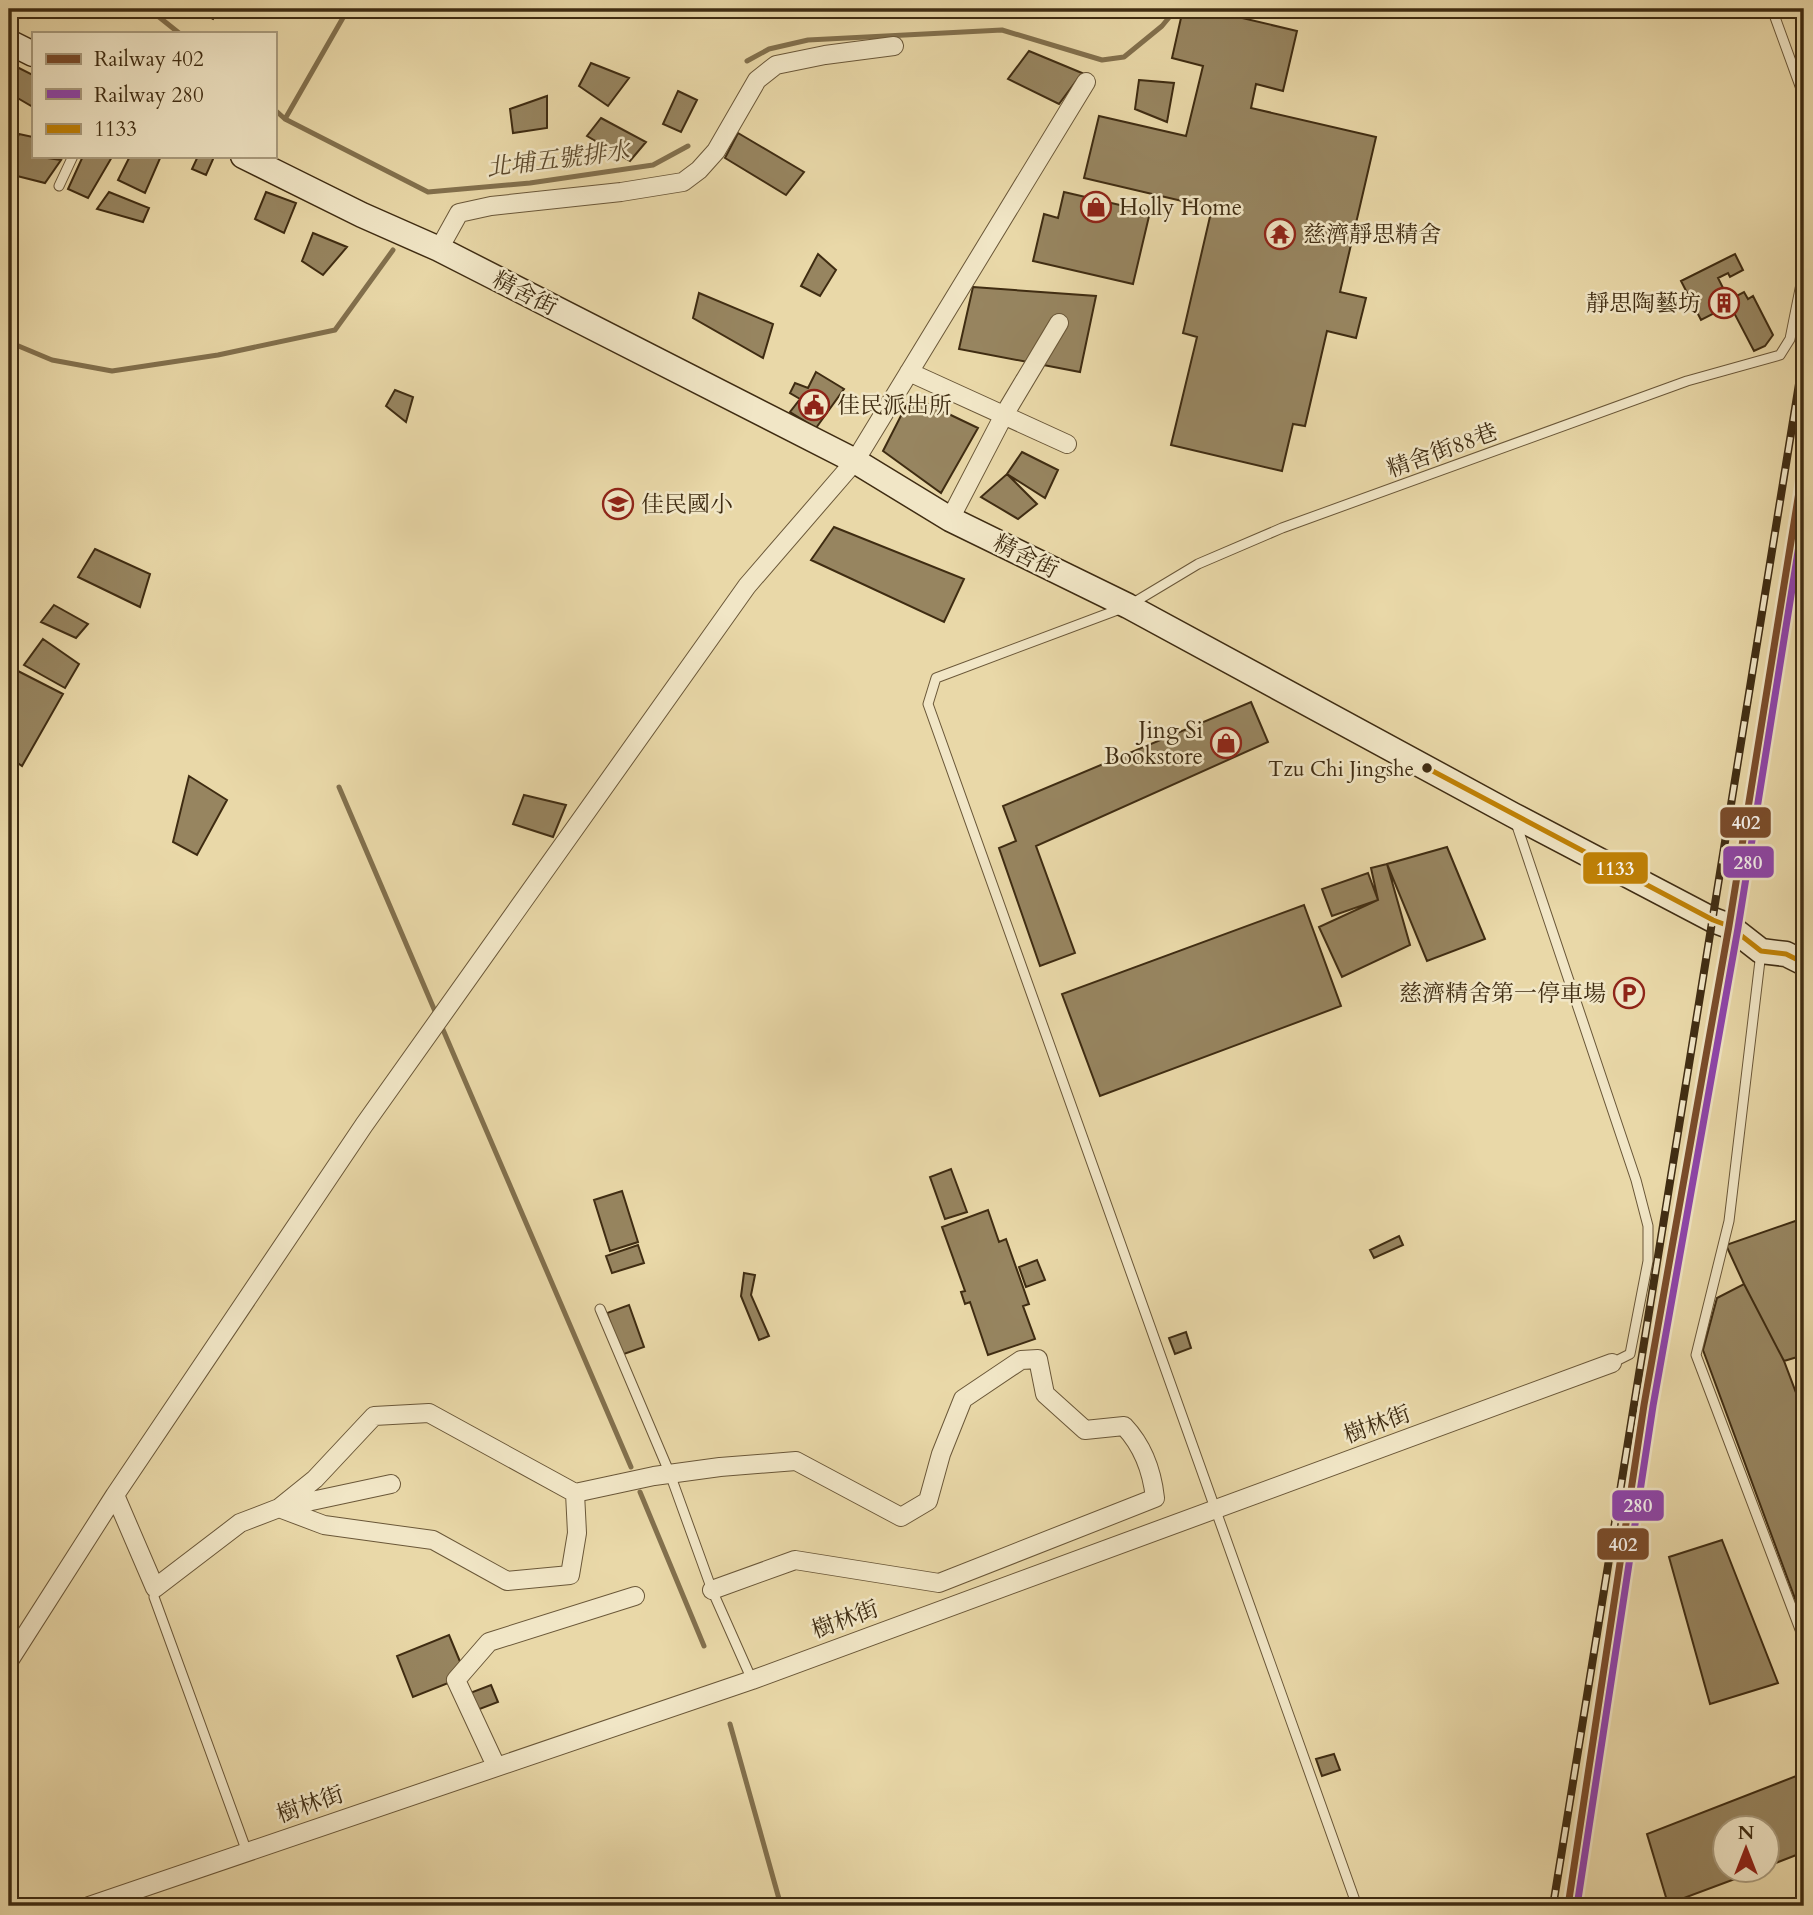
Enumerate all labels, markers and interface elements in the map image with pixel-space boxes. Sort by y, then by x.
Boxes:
legend [32,32,276,158]
text: Railway 402 [94,45,204,74]
text: Railway 280 [94,81,204,110]
text: 1133 [94,115,137,144]
water label: 北埔五號排水 [485,134,634,185]
shop icon: Holly Home [1079,190,1113,224]
place label: Holly Home [1119,192,1242,223]
temple icon: 慈濟靜思精舍 [1263,217,1297,251]
place label: 慈濟靜思精舍 [1303,219,1441,250]
street label: 精舍街 [487,264,563,323]
building icon: 靜思陶藝坊 [1707,286,1741,320]
place label: 靜思陶藝坊 [1586,288,1701,319]
public building icon: 佳民派出所 [797,388,831,422]
place label: 佳民派出所 [837,390,952,421]
street label: 精舍街88巷 [1383,416,1502,485]
school or university icon: 佳民國小 [601,487,635,521]
place label: 佳民國小 [641,489,733,520]
street label: 精舍街 [988,527,1064,586]
place label: Jing Si Bookstore [1104,715,1203,772]
shop icon: Jing Si Bookstore [1209,726,1243,760]
place label: Tzu Chi Jingshe [1268,755,1414,784]
marker: Tzu Chi Jingshe [1420,761,1434,775]
line badge: 402 [1719,806,1772,839]
text: 402 [1731,810,1761,836]
line badge: 280 [1722,845,1775,879]
text: 280 [1733,850,1763,876]
line badge: 1133 [1582,851,1649,885]
text: 1133 [1596,856,1634,882]
parking icon: 慈濟精舍第一停車場 [1612,976,1646,1010]
place label: 慈濟精舍第一停車場 [1399,978,1606,1009]
street label: 樹林街 [1339,1398,1415,1451]
line badge: 280 [1611,1489,1665,1522]
text: 280 [1623,1493,1653,1519]
line badge: 402 [1596,1527,1650,1561]
text: 402 [1608,1532,1638,1558]
street label: 樹林街 [807,1593,883,1646]
street label: 樹林街 [272,1779,348,1830]
north arrow [1712,1814,1782,1884]
text: N [1738,1820,1755,1846]

